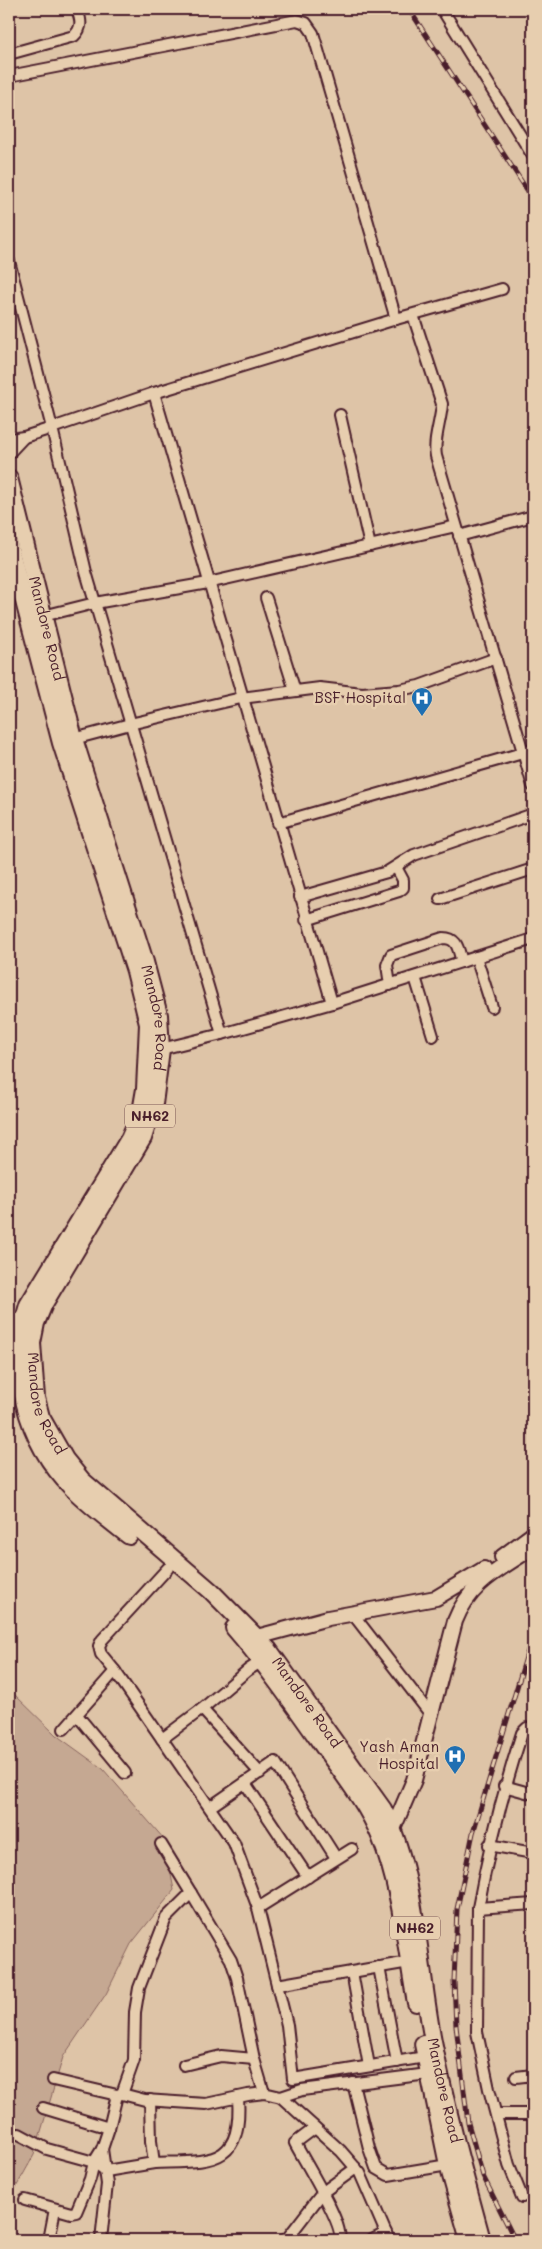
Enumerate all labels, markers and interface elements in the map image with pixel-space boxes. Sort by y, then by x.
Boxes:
street label: Mandore Road [25,574,70,683]
hospital icon: BSF Hospital [410,686,434,717]
place label: BSF Hospital [315,687,406,707]
street label: Mandore Road [137,963,172,1072]
road number: NH62 [125,1104,175,1128]
street label: Mandore Road [24,1351,71,1457]
street label: Mandore Road [268,1653,347,1751]
place label: Yash Aman Hospital [359,1736,439,1773]
hospital icon: Yash Aman Hospital [443,1744,467,1775]
road number: NH62 [390,1916,440,1940]
street label: Mandore Road [424,2036,467,2145]

